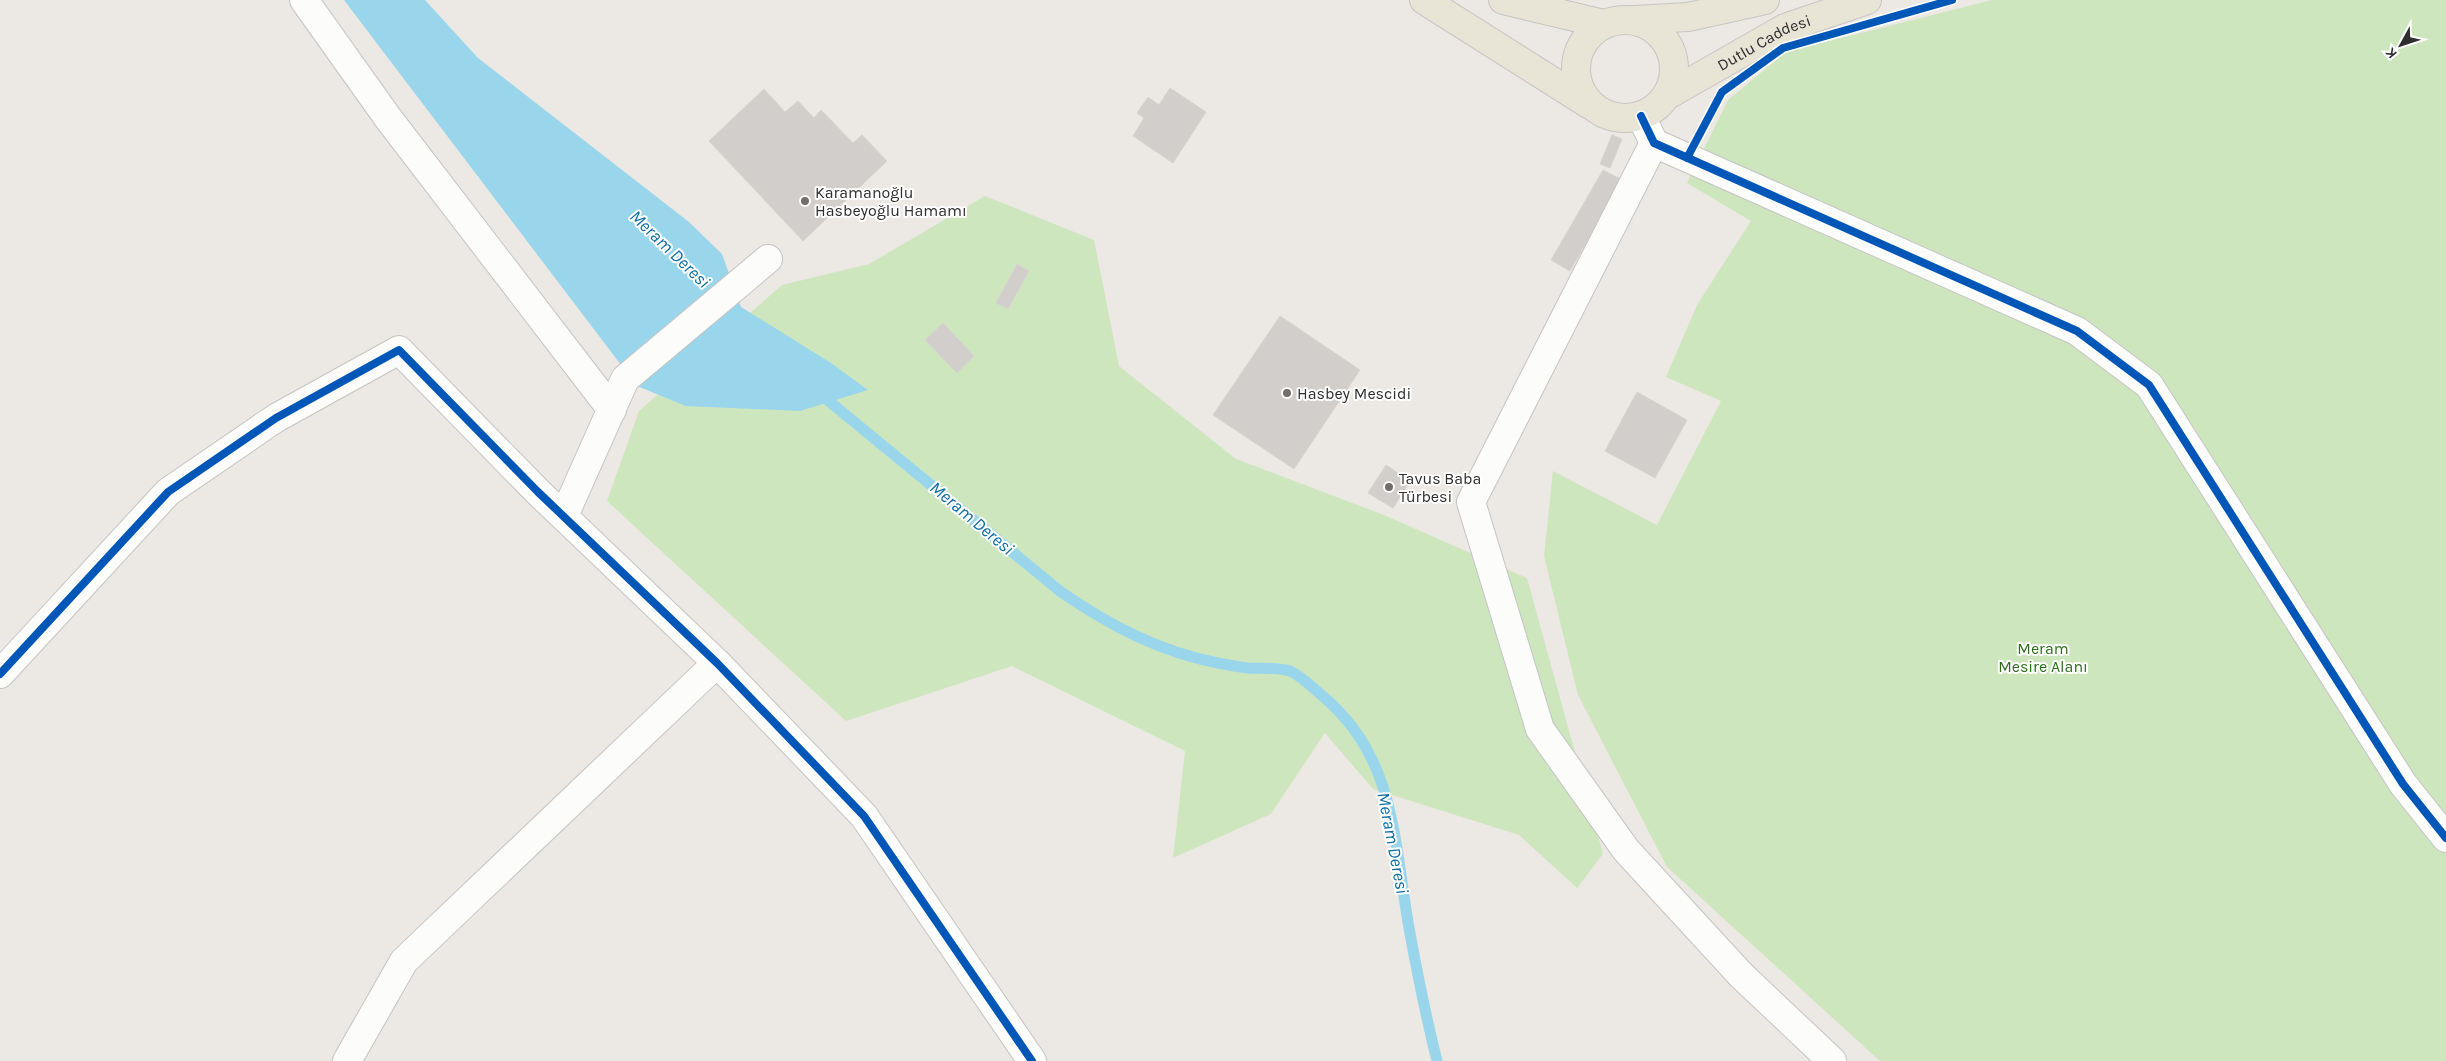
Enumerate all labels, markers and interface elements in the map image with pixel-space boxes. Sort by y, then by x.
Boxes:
street label: Dutlu Caddesi [1714,11,1813,75]
north arrow [2376,20,2426,70]
text: K [2381,43,2401,62]
place label: Karamanoğlu Hasbeyoğlu Hamamı [815,183,967,220]
marker: Karamanoğlu Hasbeyoğlu Hamamı [799,195,811,207]
water label: Meram Deresi [625,205,715,293]
place label: Hasbey Mescidi [1297,384,1411,403]
marker: Hasbey Mescidi [1281,387,1293,399]
place label: Tavus Baba Türbesi [1399,469,1481,506]
water label: Meram Deresi [925,476,1019,560]
marker: Tavus Baba Türbesi [1383,481,1395,493]
park label: Meram Mesire Alanı [1998,639,2088,676]
water label: Meram Deresi [1372,790,1414,896]

